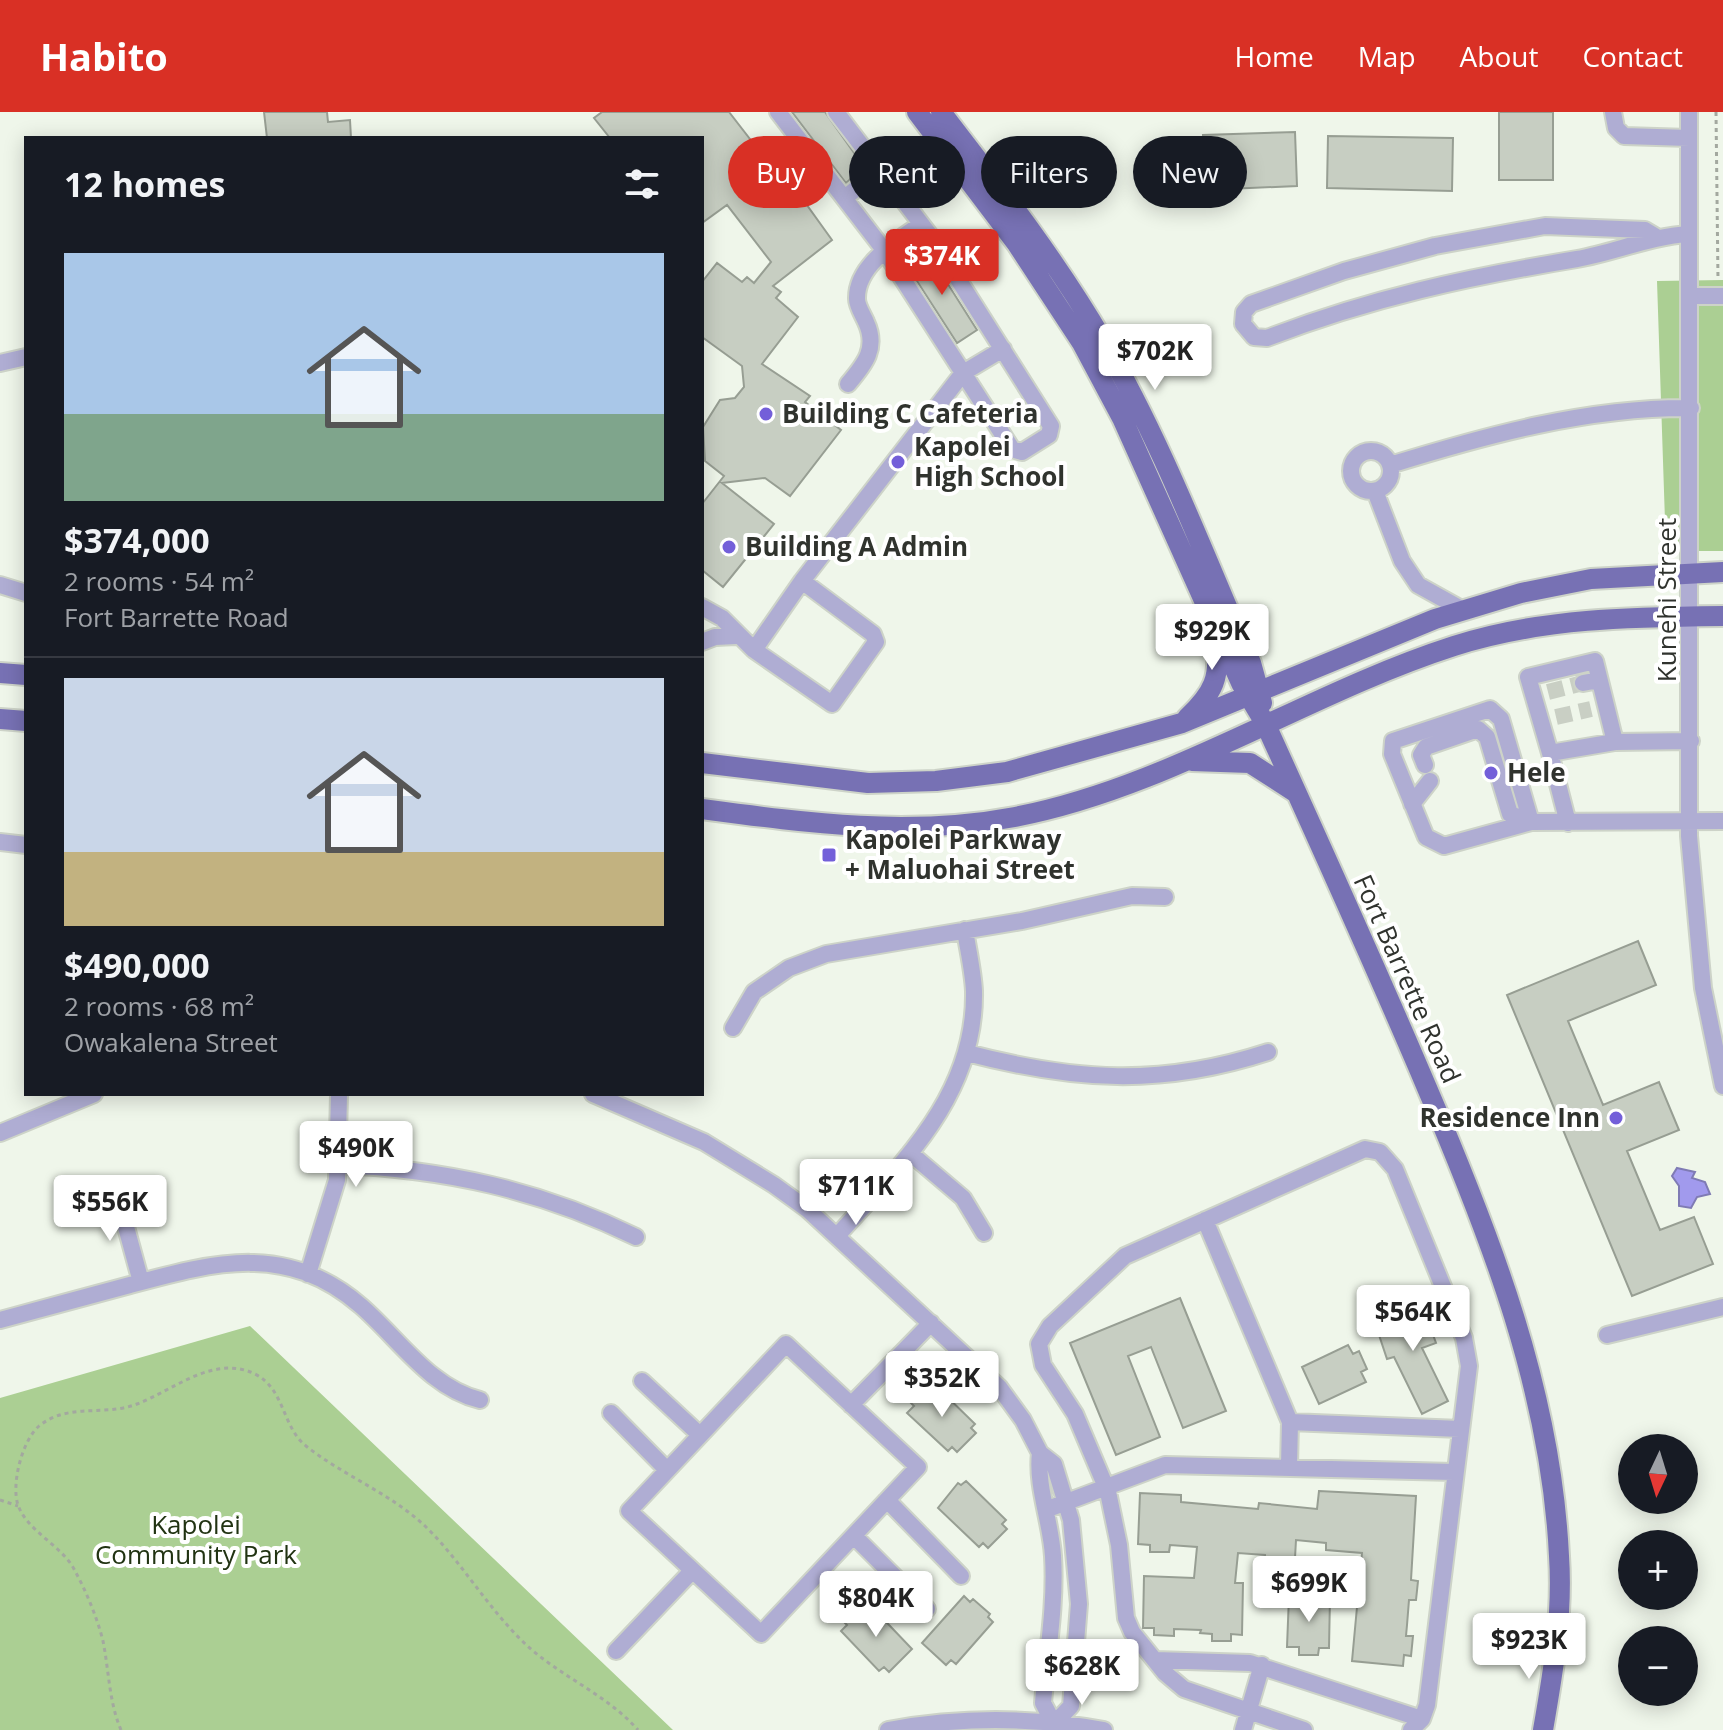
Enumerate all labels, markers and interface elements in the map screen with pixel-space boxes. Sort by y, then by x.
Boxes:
text: Habito [40,30,168,82]
text: Home [1235,37,1314,75]
text: Map [1358,37,1416,75]
text: About [1460,37,1538,75]
text: Contact [1582,37,1683,75]
chip: Buy [728,136,833,208]
chip: Rent [849,136,965,208]
chip: Filters [981,136,1117,208]
chip: New [1133,136,1247,208]
text: 12 homes [64,161,225,207]
icon: filters [620,162,664,206]
pin: $374K [886,229,998,297]
text: $374K [904,237,980,273]
icon: home [292,305,436,449]
pin: $702K [1099,324,1211,392]
text: $702K [1117,332,1193,368]
place label: Building C Cafeteria [782,395,1038,431]
marker: Building C Cafeteria [757,405,775,423]
place label: Kapolei High School [914,428,1065,494]
marker: Kapolei High School [889,453,907,471]
text: $374,000 [64,517,210,563]
street label: Kunehi Street [1648,518,1684,682]
place label: Building A Admin [745,528,968,564]
marker: Building A Admin [720,538,738,556]
text: 2 rooms · 54 m² [64,563,254,599]
text: Fort Barrette Road [64,599,289,635]
pin: $929K [1156,604,1268,672]
text: $929K [1174,612,1250,648]
icon: home [292,730,436,874]
place label: Hele [1507,754,1566,790]
marker: Hele [1482,764,1500,782]
place label: Kapolei Parkway + Maluohai Street [845,821,1075,887]
marker: Kapolei Parkway + Maluohai Street [820,846,838,864]
street label: Fort Barrette Road [1346,869,1470,1089]
text: $490,000 [64,942,210,988]
text: 2 rooms · 68 m² [64,988,254,1024]
text: Owakalena Street [64,1024,278,1060]
place label: Residence Inn [1419,1099,1600,1135]
marker: Residence Inn [1607,1109,1625,1127]
pin: $490K [300,1121,412,1189]
text: $490K [318,1129,394,1165]
pin: $711K [800,1159,912,1227]
text: $711K [818,1167,894,1203]
pin: $556K [54,1175,166,1243]
text: $556K [72,1183,148,1219]
pin: $564K [1357,1285,1469,1353]
text: $564K [1375,1293,1451,1329]
pin: $352K [886,1351,998,1419]
text: $352K [904,1359,980,1395]
north arrow [1618,1434,1698,1514]
map controls [1618,1434,1698,1706]
park label: Kapolei Community Park [95,1506,297,1572]
button: + [1618,1530,1698,1610]
pin: $699K [1253,1556,1365,1624]
text: $699K [1271,1564,1347,1600]
pin: $804K [820,1571,932,1639]
text: $804K [838,1579,914,1615]
pin: $923K [1473,1613,1585,1681]
text: $923K [1491,1621,1567,1657]
button: − [1618,1626,1698,1706]
pin: $628K [1026,1639,1138,1707]
text: $628K [1044,1647,1120,1683]

